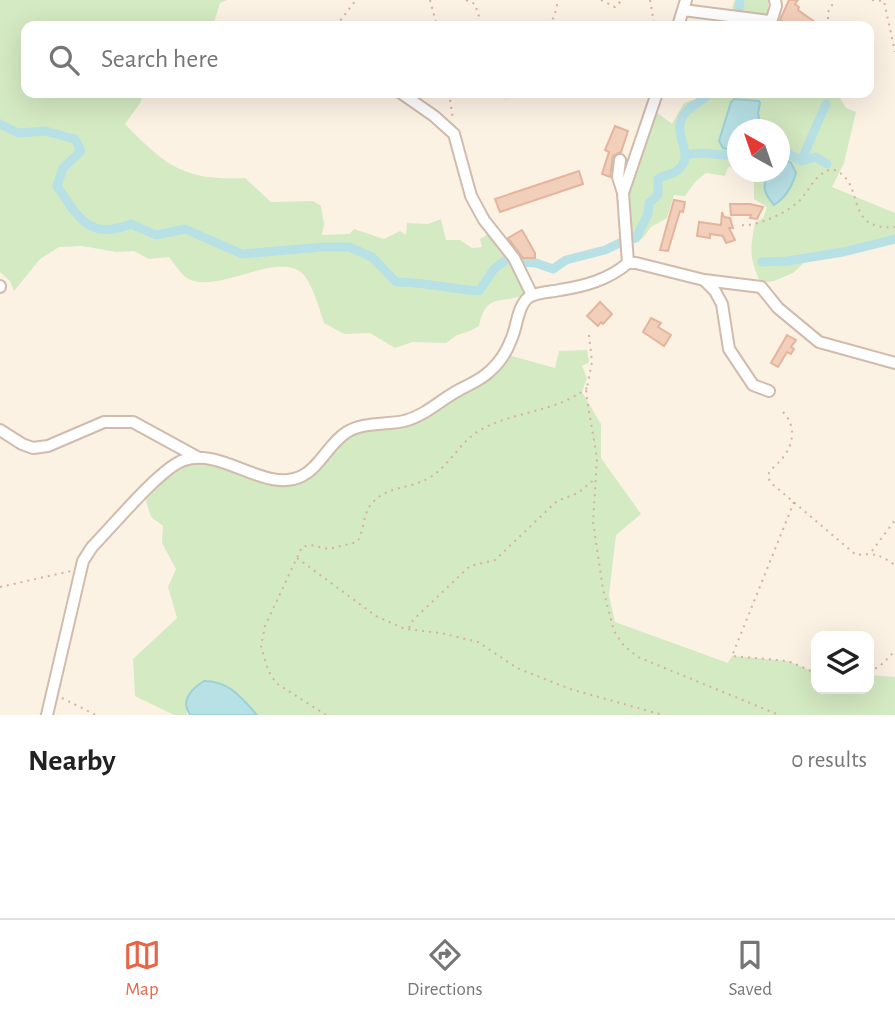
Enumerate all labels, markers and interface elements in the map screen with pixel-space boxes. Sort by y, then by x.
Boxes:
search box [21,21,874,98]
icon: search [45,41,83,79]
text: Search here [101,46,219,72]
north arrow [727,119,790,182]
map controls [811,631,874,694]
button: layers [811,631,874,694]
text: Nearby [28,746,116,776]
text: 0 results [791,749,867,772]
tab: Map [123,936,161,1001]
tab: Directions [407,936,483,1001]
tab: Saved [729,936,772,1001]

